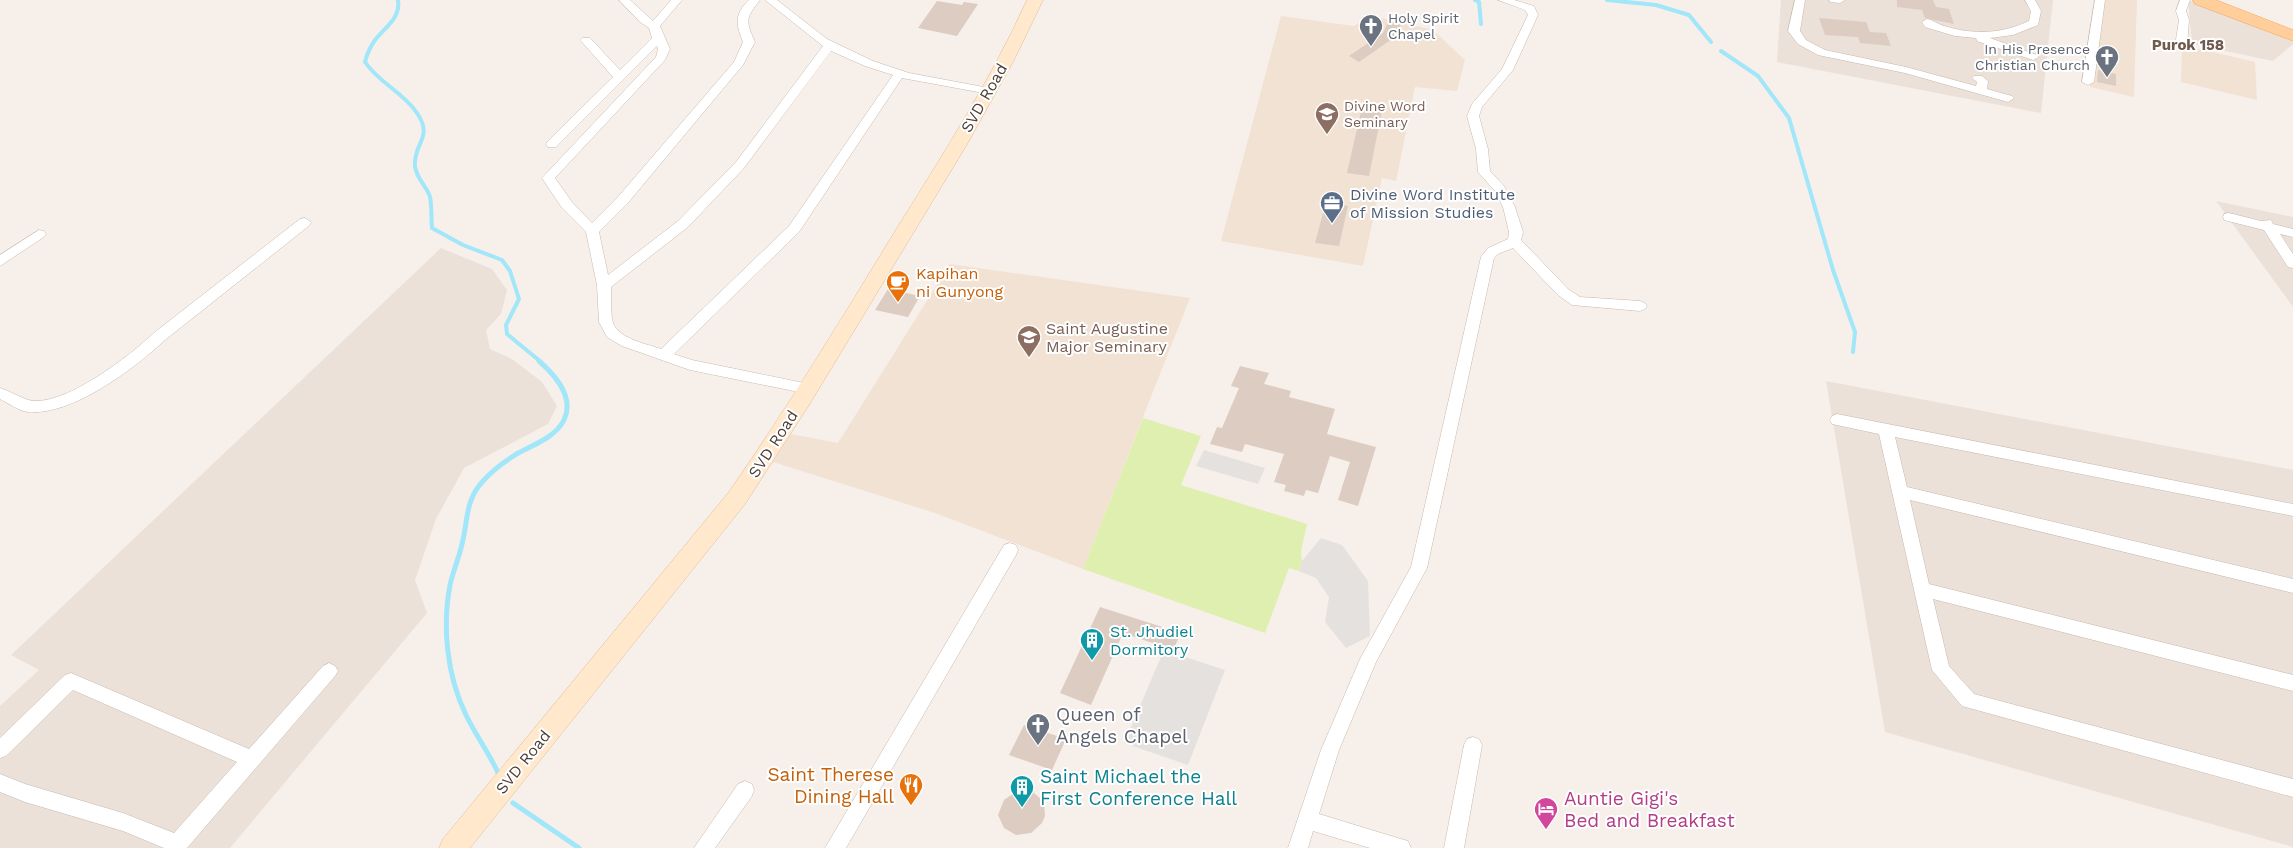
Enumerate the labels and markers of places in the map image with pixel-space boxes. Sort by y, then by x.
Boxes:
place label: Holy Spirit Chapel [1388,10,1459,42]
church icon: Holy Spirit Chapel [1358,13,1384,47]
place label: In His Presence Christian Church [1975,41,2090,73]
church icon: In His Presence Christian Church [2094,44,2120,78]
place label: Divine Word Seminary [1344,98,1426,130]
school or university icon: Divine Word Seminary [1314,101,1340,135]
place label: Divine Word Institute of Mission Studies [1350,185,1515,222]
office icon: Divine Word Institute of Mission Studies [1319,190,1345,224]
place label: Kapihan ni Gunyong [916,264,1004,301]
cafe icon: Kapihan ni Gunyong [885,269,911,303]
place label: Saint Augustine Major Seminary [1046,319,1168,356]
school or university icon: Saint Augustine Major Seminary [1016,324,1042,358]
place label: St. Jhudiel Dormitory [1110,622,1194,659]
building icon: St. Jhudiel Dormitory [1079,627,1105,661]
place label: Queen of Angels Chapel [1056,703,1188,748]
church icon: Queen of Angels Chapel [1025,712,1051,746]
place label: Saint Therese Dining Hall [767,763,894,808]
place label: Saint Michael the First Conference Hall [1040,765,1237,810]
restaurant icon: Saint Therese Dining Hall [898,772,924,806]
building icon: Saint Michael the First Conference Hall [1009,774,1035,808]
place label: Auntie Gigi's Bed and Breakfast [1564,787,1735,832]
hotel icon: Auntie Gigi's Bed and Breakfast [1533,796,1559,830]

